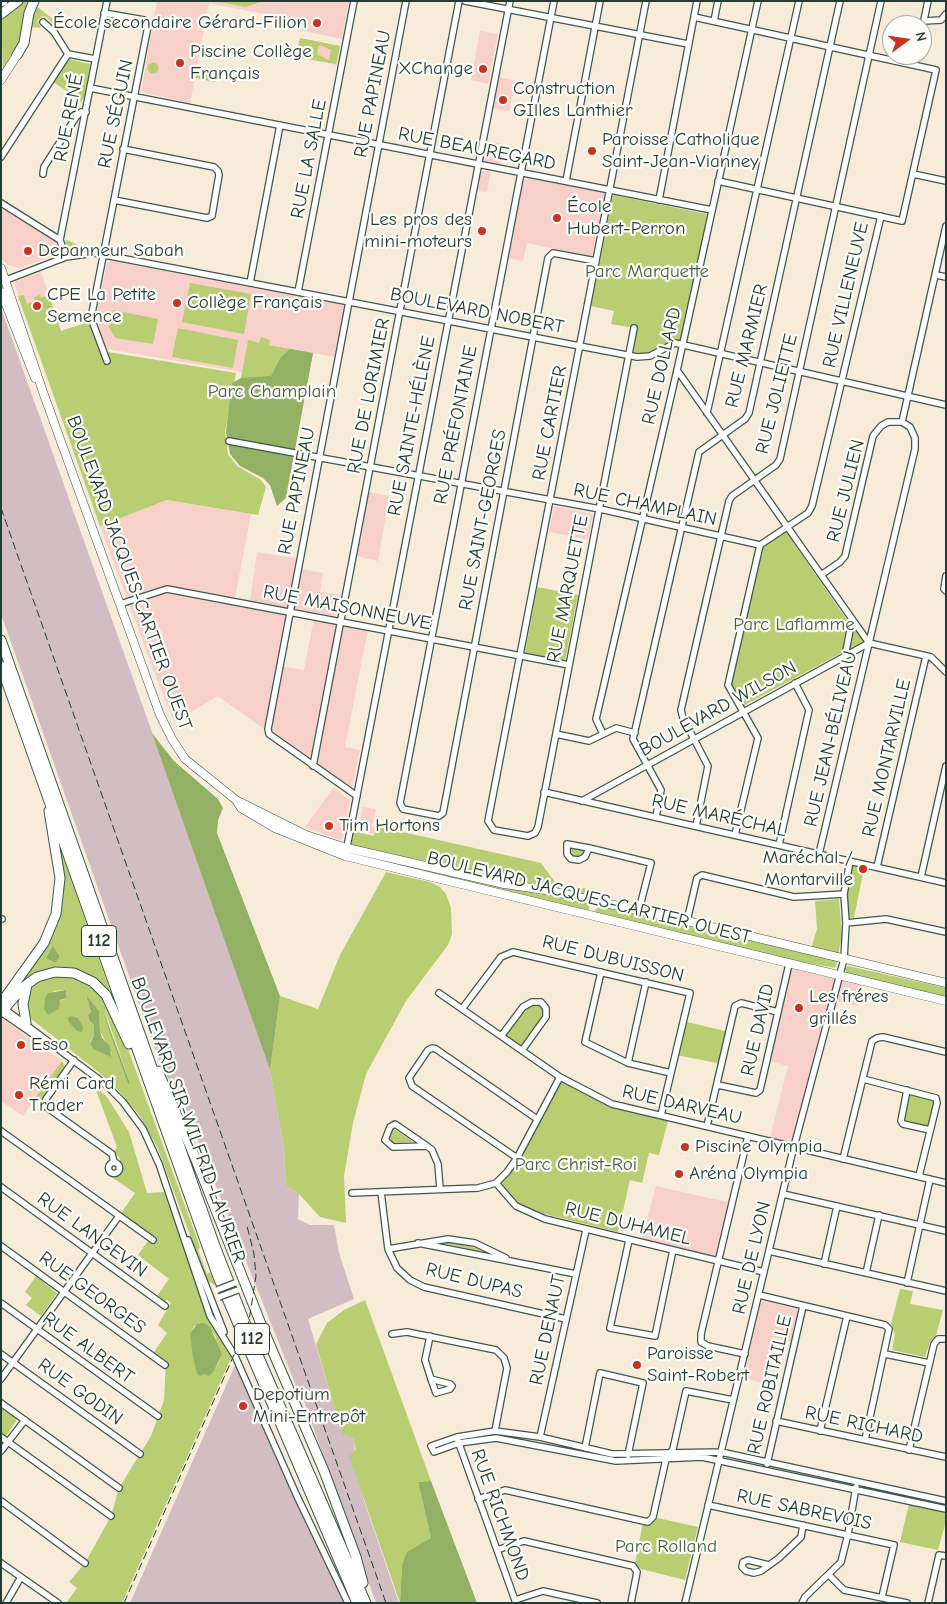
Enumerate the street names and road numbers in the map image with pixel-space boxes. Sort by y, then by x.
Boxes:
street label: RUE PAPINEAU [349,28,397,160]
street label: RUE SÉGUIN [93,57,139,171]
street label: RUE RENÉ [49,72,89,164]
street label: RUE LA SALLE [286,97,332,221]
street label: RUE BEAUREGARD [396,123,558,175]
street label: RUE VILLENEUVE [818,220,874,370]
street label: RUE MARMIER [721,282,773,410]
street label: BOULEVARD NOBERT [388,283,566,339]
street label: RUE DOLLARD [637,305,687,427]
street label: RUE DE LORIMIER [343,316,395,476]
street label: RUE JOLIETTE [751,331,803,457]
street label: RUE SAINTE-HÉLÈNE [383,334,441,518]
street label: RUE PRÉFONTAINE [429,344,483,506]
street label: RUE CARTIER [528,364,572,482]
street label: BOULEVARD JACQUES-CARTIER OUEST [61,413,197,733]
street label: RUE PAPINEAU [273,425,321,557]
street label: RUE SAINT-GEORGES [454,428,512,612]
street label: RUE JULIEN [822,437,870,545]
street label: RUE CHAMPLAIN [571,479,719,531]
street label: RUE MARQUETTE [542,513,594,665]
street label: RUE MAISONNEUVE [261,581,433,635]
street label: RUE JEAN-BÉLIVEAU [800,649,862,829]
street label: BOULEVARD WILSON [635,656,801,762]
street label: RUE MONTARVILLE [858,677,916,839]
street label: RUE MARÉCHAL [649,789,789,843]
street label: BOULEVARD JACQUES-CARTIER OUEST [425,847,753,949]
road number: 112 [82,926,116,956]
street label: RUE DUBUISSON [540,930,686,988]
street label: BOULEVARD SIR-WILFRID-LAURIER [126,974,250,1266]
street label: RUE DAVID [736,982,780,1078]
street label: RUE DARVEAU [620,1080,744,1130]
street label: RUE LANGEVIN [33,1187,151,1283]
street label: RUE DUHAMEL [563,1197,693,1251]
street label: RUE DE LYON [728,1199,776,1317]
street label: RUE GEORGES [34,1247,150,1339]
street label: RUE DUPAS [423,1258,525,1304]
street label: RUE DENAUT [525,1273,571,1387]
street label: RUE ALBERT [38,1307,138,1389]
street label: RUE ROBITAILLE [743,1313,797,1457]
road number: 112 [234,1324,270,1355]
street label: RUE GODIN [33,1354,127,1430]
street label: RUE RICHARD [803,1401,925,1449]
street label: RUE RICHMOND [466,1446,534,1584]
street label: RUE SABREVOIS [734,1485,874,1535]

